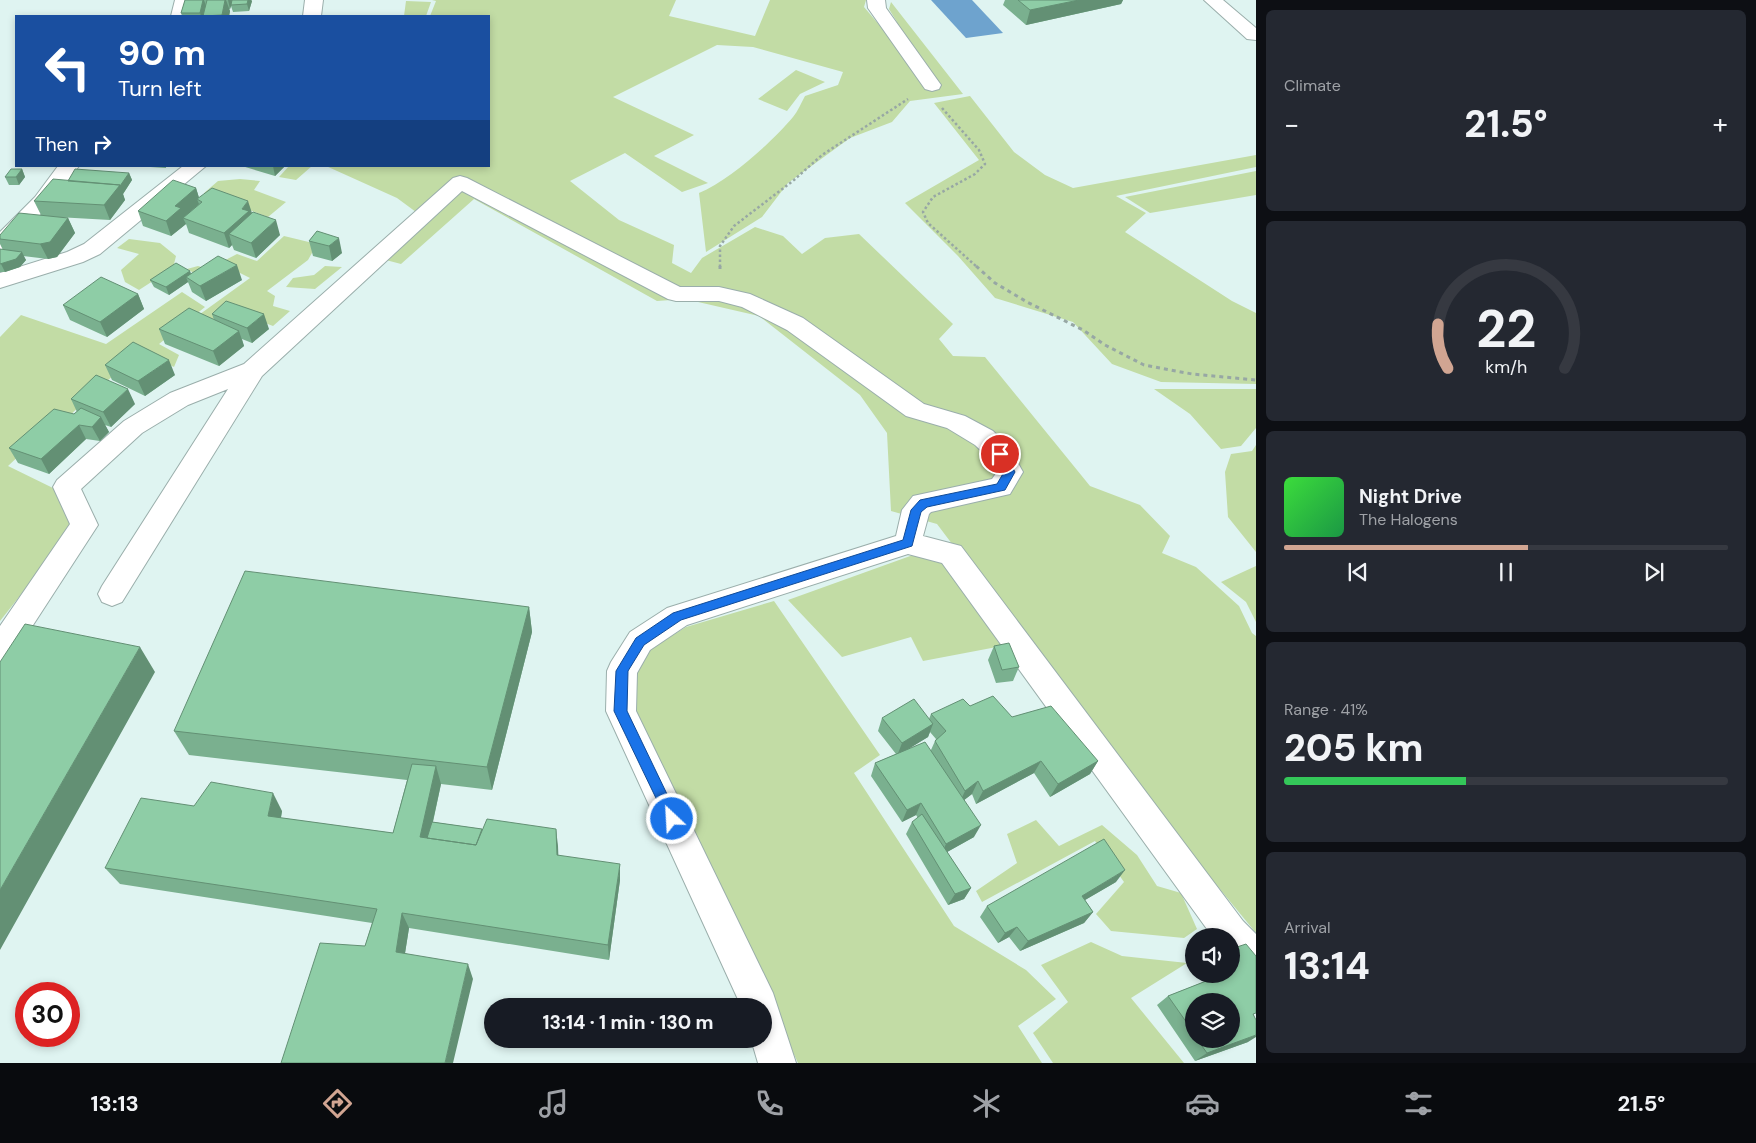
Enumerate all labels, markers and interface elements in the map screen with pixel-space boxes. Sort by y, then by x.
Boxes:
text: 90 m [118,30,206,76]
icon: left [35,35,100,100]
text: Turn left [118,74,202,103]
text: Climate [1284,75,1341,96]
text: 21.5° [1464,99,1548,149]
text: − [1284,106,1299,143]
text: + [1713,106,1728,143]
icon: right [88,130,116,158]
text: Then [35,132,78,157]
text: 22 [1476,295,1536,363]
text: km/h [1485,355,1527,379]
pin [979,433,1021,475]
icon: arrive [986,440,1014,468]
text: Night Drive [1359,484,1462,509]
text: The Halogens [1359,509,1458,530]
icon: previous [1344,558,1372,586]
icon: pause [1492,558,1520,586]
icon: next [1640,558,1668,586]
text: Range · 41% [1284,699,1368,720]
text: 205 km [1284,723,1423,773]
position arrow [645,792,697,844]
text: Arrival [1284,917,1331,938]
map controls [1185,928,1240,1048]
button: sound [1185,928,1240,983]
text: 13:14 [1284,941,1370,991]
speed limit sign: 30 [15,982,80,1047]
button: layers [1185,993,1240,1048]
text: 13:14 · 1 min · 130 m [542,1010,714,1035]
icon: directions [320,1086,355,1121]
icon: music [536,1086,571,1121]
icon: phone [752,1086,787,1121]
icon: climate [969,1086,1004,1121]
icon: car [1185,1086,1220,1121]
icon: filters [1401,1086,1436,1121]
text: 13:13 [91,1089,139,1118]
text: 21.5° [1617,1089,1665,1118]

